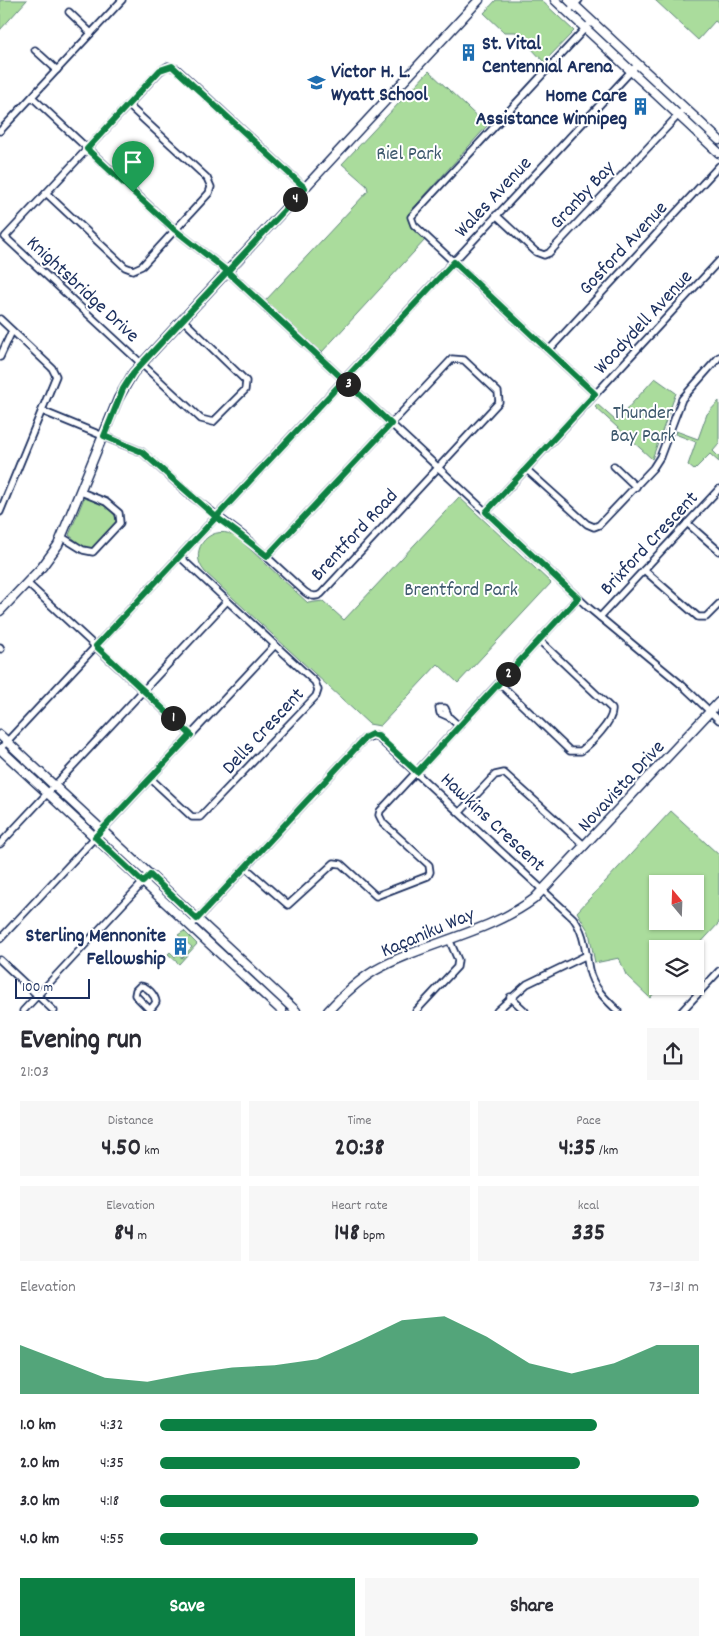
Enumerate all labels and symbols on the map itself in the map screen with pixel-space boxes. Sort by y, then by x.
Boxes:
place label: St. Vital Centennial Arena [482,31,613,82]
building icon: St. Vital Centennial Arena [458,43,478,63]
place label: Victor H. L. Wyatt School [331,59,428,110]
school or university icon: Victor H. L. Wyatt School [307,72,327,92]
place label: Home Care Assistance Winnipeg [476,83,627,134]
building icon: Home Care Assistance Winnipeg [631,96,651,116]
pin [112,141,154,192]
park label: Riel Park [376,141,442,169]
street label: Wales Avenue [449,151,539,245]
street label: Granby Bay [544,155,623,236]
pin: 4 [282,186,308,212]
street label: Gosford Avenue [573,196,675,302]
street label: Knightsbridge Drive [19,230,145,350]
street label: Woodydell Avenue [588,264,700,382]
pin: 3 [336,372,360,396]
park label: Thunder Bay Park [610,400,676,451]
street label: Brentford Road [305,484,405,588]
street label: Brixford Crescent [595,486,706,602]
park label: Brentford Park [404,577,518,605]
pin: 2 [496,662,520,686]
street label: Dells Crescent [217,682,312,782]
pin: 1 [160,706,186,730]
street label: Novavista Drive [572,735,672,839]
street label: Hawkins Crescent [433,767,551,879]
north arrow [649,875,704,930]
street label: Kaçaniku Way [377,901,480,966]
place label: Sterling Mennonite Fellowship [26,923,166,974]
building icon: Sterling Mennonite Fellowship [170,936,190,956]
scale bar [15,976,90,999]

